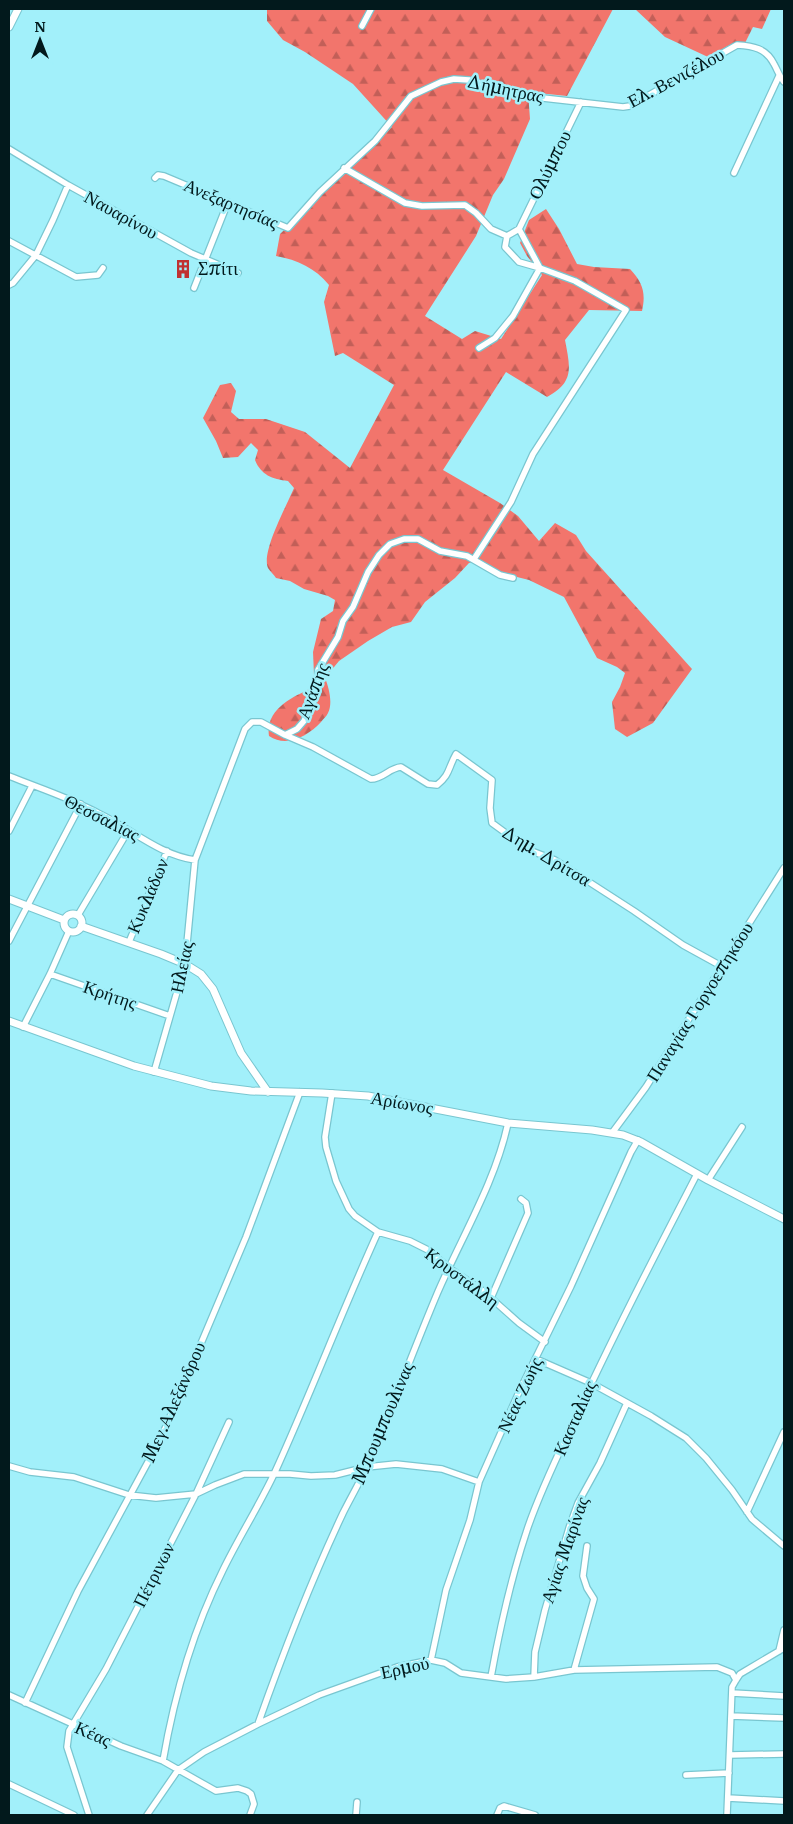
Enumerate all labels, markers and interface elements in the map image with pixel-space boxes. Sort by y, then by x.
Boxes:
north arrow [15,15,65,65]
text: N [34,18,46,36]
street label: Ελ. Βενιζέλου [623,42,728,113]
street label: Δήμητρας [464,69,546,108]
street label: Ολύμπου [523,126,576,203]
street label: Ανεξαρτησίας [180,173,282,234]
street label: Ναυαρίνου [80,185,162,244]
place label: Σπίτι [198,257,238,280]
building icon: Σπίτι [172,258,194,280]
street label: Αγάπης [291,659,334,722]
street label: Θεσσαλίας [61,789,144,846]
street label: Δημ. Δρίτσα [497,820,596,891]
street label: Κυκλάδων [121,855,174,937]
street label: Παναγίας Γοργοεπηκόου [641,917,758,1086]
street label: Ηλείας [165,939,198,995]
street label: Κρήτης [80,975,140,1014]
street label: Αρίωνος [369,1086,435,1119]
street label: Κρυστάλλη [420,1242,504,1313]
street label: Μεγ.Αλεξάνδρου [137,1338,210,1466]
street label: Νέας Ζωής [492,1353,547,1436]
street label: Μπουμπουλίνας [347,1359,419,1487]
street label: Κασταλίας [548,1377,601,1459]
street label: Αγίας Μαρίνας [536,1494,593,1606]
street label: Πέτρινων [127,1538,180,1611]
street label: Ερμού [378,1651,431,1684]
street label: Κέας [72,1715,115,1752]

